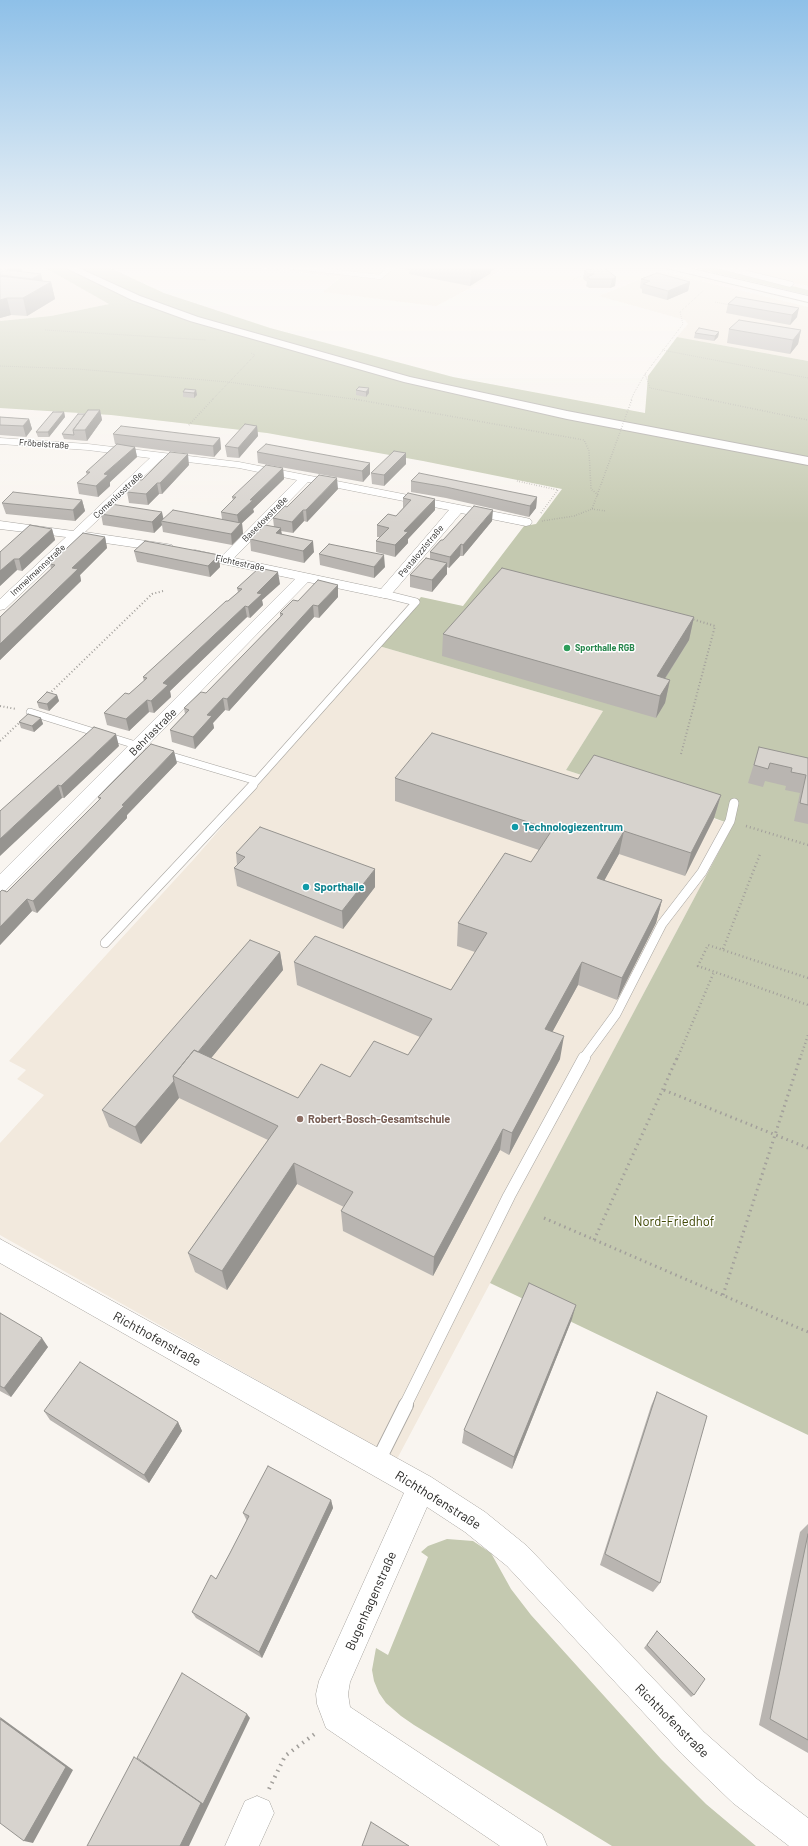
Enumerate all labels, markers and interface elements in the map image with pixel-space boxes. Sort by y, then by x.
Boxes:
street label: Fröbelstraße [19,437,69,451]
street label: Comeniusstraße [91,469,145,521]
street label: Basedowstraße [240,494,290,544]
street label: Pestalozzistraße [396,523,446,579]
street label: Immelmannstraße [8,542,68,598]
street label: Fichtestraße [214,553,266,573]
marker: Sporthalle RGB [562,643,572,653]
place label: Sporthalle RGB [575,643,635,653]
street label: Behrlastraße [127,706,179,758]
place label: Technologiezentrum [523,820,623,834]
marker: Technologiezentrum [510,822,520,832]
place label: Sporthalle [314,880,365,894]
marker: Sporthalle [301,882,311,892]
place label: Robert-Bosch-Gesamtschule [308,1112,450,1126]
marker: Robert-Bosch-Gesamtschule [295,1114,305,1124]
park label: Nord-Friedhof [634,1214,714,1230]
street label: Richthofenstraße [110,1308,204,1370]
street label: Richthofenstraße [392,1467,484,1533]
street label: Bugenhagenstraße [342,1549,400,1653]
street label: Richthofenstraße [632,1681,712,1761]

